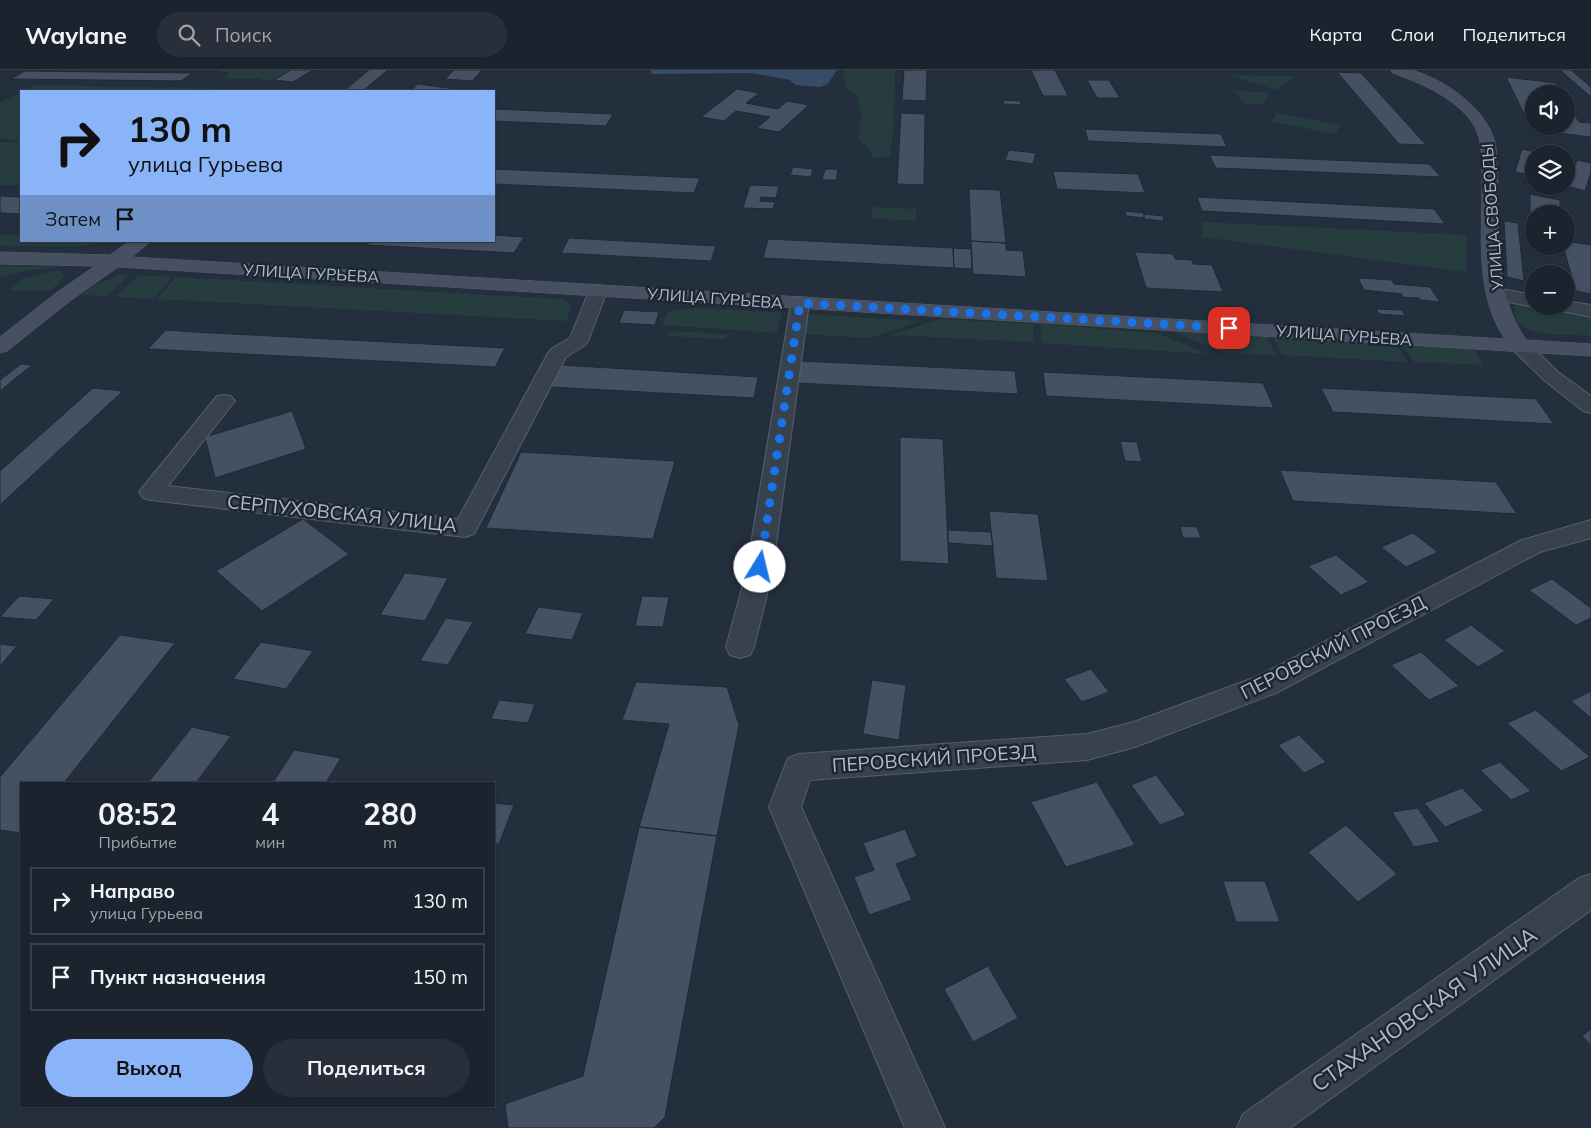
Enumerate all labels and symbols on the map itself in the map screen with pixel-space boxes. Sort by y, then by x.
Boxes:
street label: УЛИЦА СВОБОДЫ [1477,143,1507,292]
street label: УЛИЦА ГУРЬЕВА [241,259,380,287]
street label: УЛИЦА ГУРЬЕВА [645,283,784,313]
pin [1208,307,1250,349]
street label: УЛИЦА ГУРЬЕВА [1274,320,1413,350]
street label: СЕРПУХОВСКАЯ УЛИЦА [226,489,458,537]
position arrow [733,540,785,592]
street label: ПЕРОВСКИЙ ПРОЕЗД [1236,590,1430,704]
street label: ПЕРОВСКИЙ ПРОЕЗД [831,739,1037,777]
street label: СТАХАНОВСКАЯ УЛИЦА [1306,920,1542,1098]

